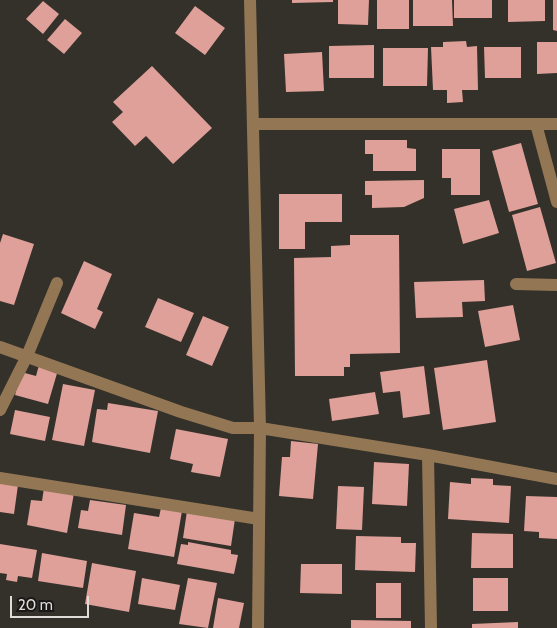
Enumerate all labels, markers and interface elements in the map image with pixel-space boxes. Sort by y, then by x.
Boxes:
scale bar [12,586,91,618]
text: 20 m [18,596,53,614]

